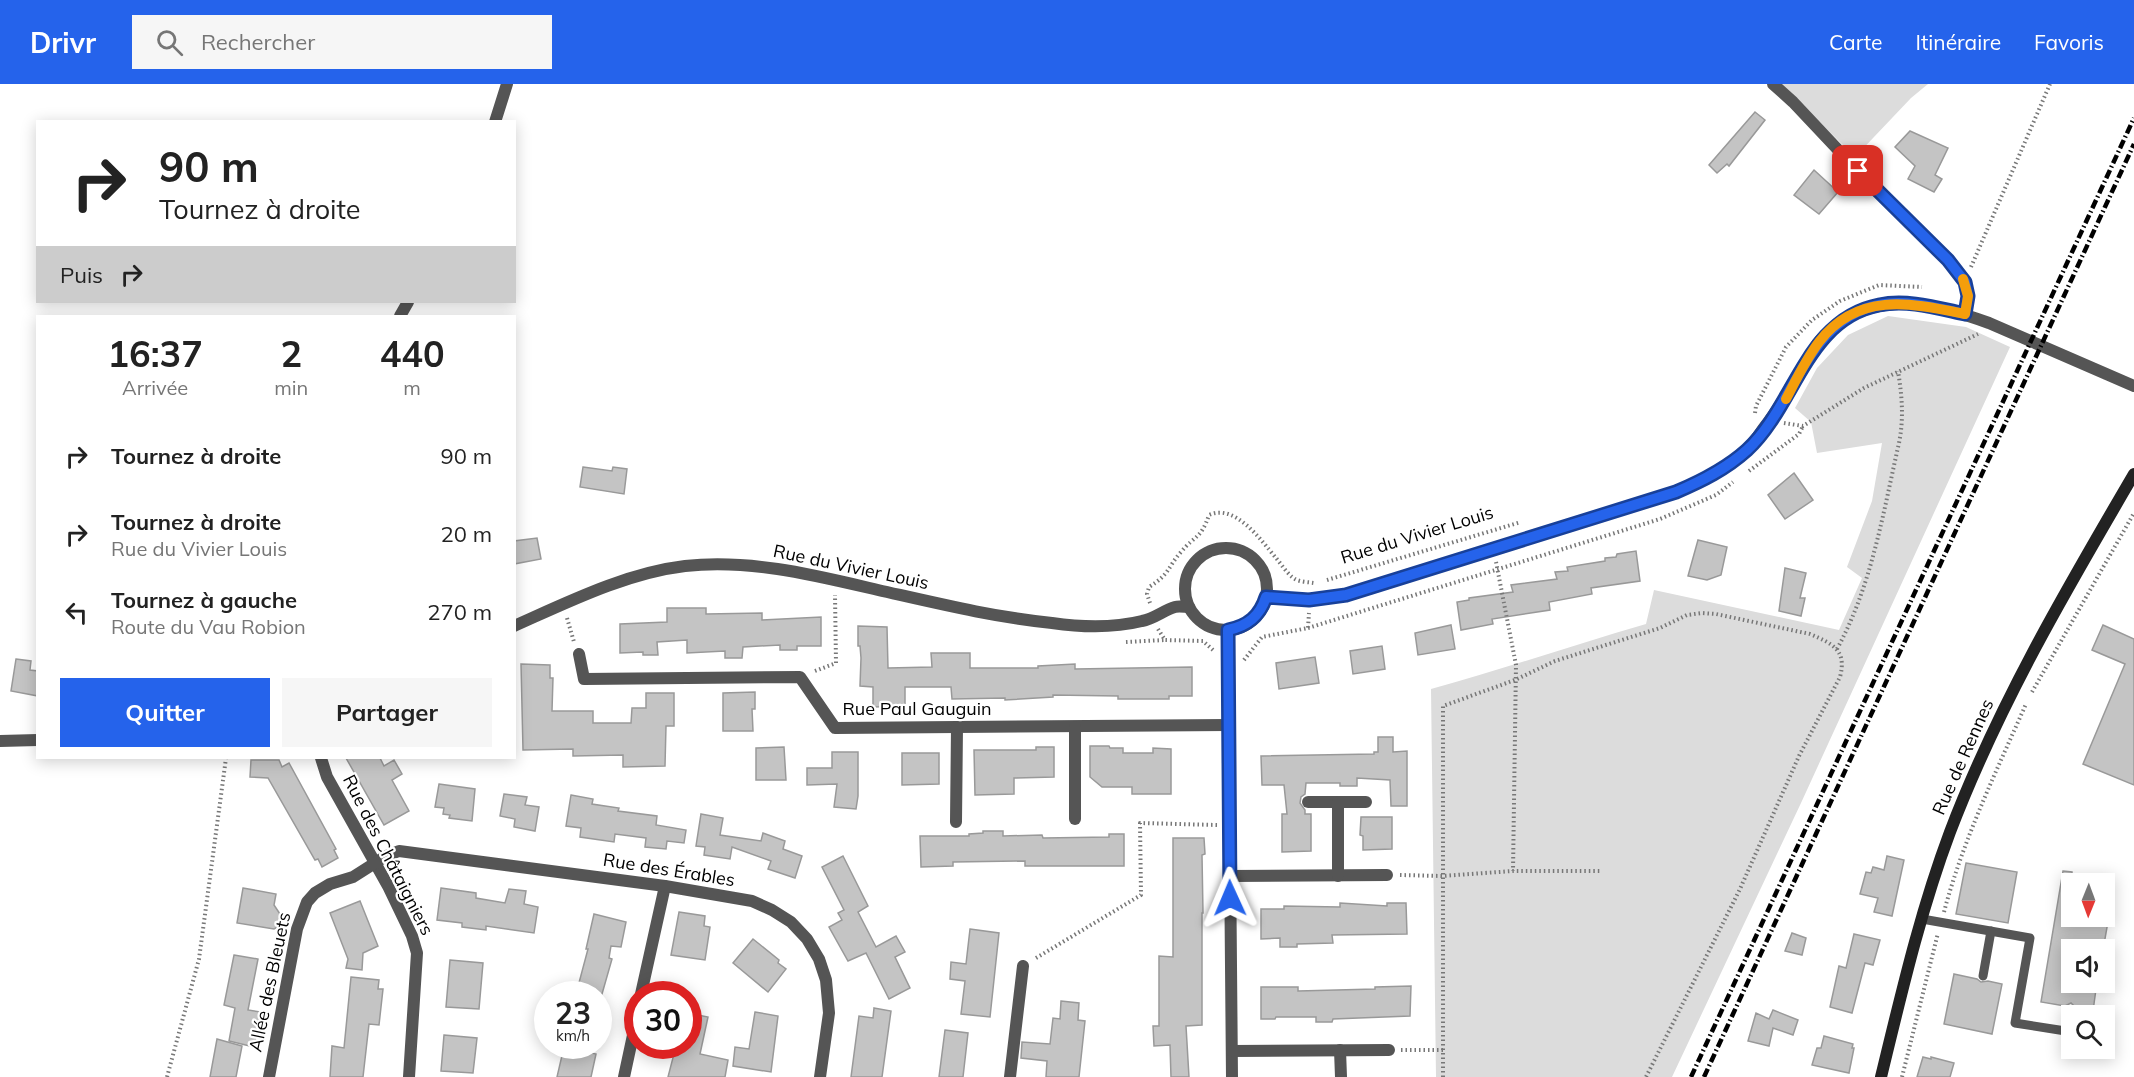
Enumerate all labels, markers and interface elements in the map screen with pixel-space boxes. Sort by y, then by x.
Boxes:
search box [132,15,552,69]
text: Drivr [30,25,96,60]
icon: search [153,26,186,59]
text: Rechercher [201,28,315,56]
text: Carte [1829,29,1883,55]
text: Itinéraire [1916,29,2001,55]
text: Favoris [2034,29,2104,55]
text: 90 m [159,140,259,193]
icon: right [60,144,138,222]
pin [1832,145,1883,196]
icon: arrive [1841,154,1874,187]
text: Tournez à droite [159,192,360,226]
icon: right [115,258,148,291]
text: Puis [60,261,103,289]
text: 16:37 [107,331,203,376]
text: 2 [280,331,302,376]
text: 440 [380,331,445,376]
text: Arrivée [122,375,188,400]
text: min [274,375,308,400]
text: m [403,375,421,400]
icon: right [60,440,93,473]
text: Tournez à droite [111,442,281,470]
text: 90 m [441,442,492,470]
street label: Rue du Vivier Louis [1338,500,1496,569]
text: Tournez à droite [111,508,281,536]
icon: right [60,518,93,551]
text: 20 m [441,520,492,548]
text: Rue du Vivier Louis [111,536,287,561]
street label: Rue du Vivier Louis [771,539,931,594]
text: Tournez à gauche [111,586,297,614]
icon: left [60,596,93,629]
text: 270 m [427,598,492,626]
text: Route du Vau Robion [111,614,306,639]
button: Quitter [60,678,270,747]
button: Partager [282,678,492,747]
street label: Rue de Rennes [1927,695,1998,818]
street label: Rue Paul Gauguin [842,697,992,720]
street label: Rue des Châtaigniers [338,770,439,939]
street label: Rue des Érables [602,848,737,891]
position arrow [1198,866,1262,930]
north arrow [2061,873,2115,927]
map controls [2061,873,2115,1059]
street label: Allée des Bleuets [243,910,296,1054]
button: sound [2061,939,2115,993]
speed limit sign: 30 [624,981,702,1059]
text: 23 [555,994,591,1032]
button: search [2061,1005,2115,1059]
text: km/h [556,1026,590,1045]

